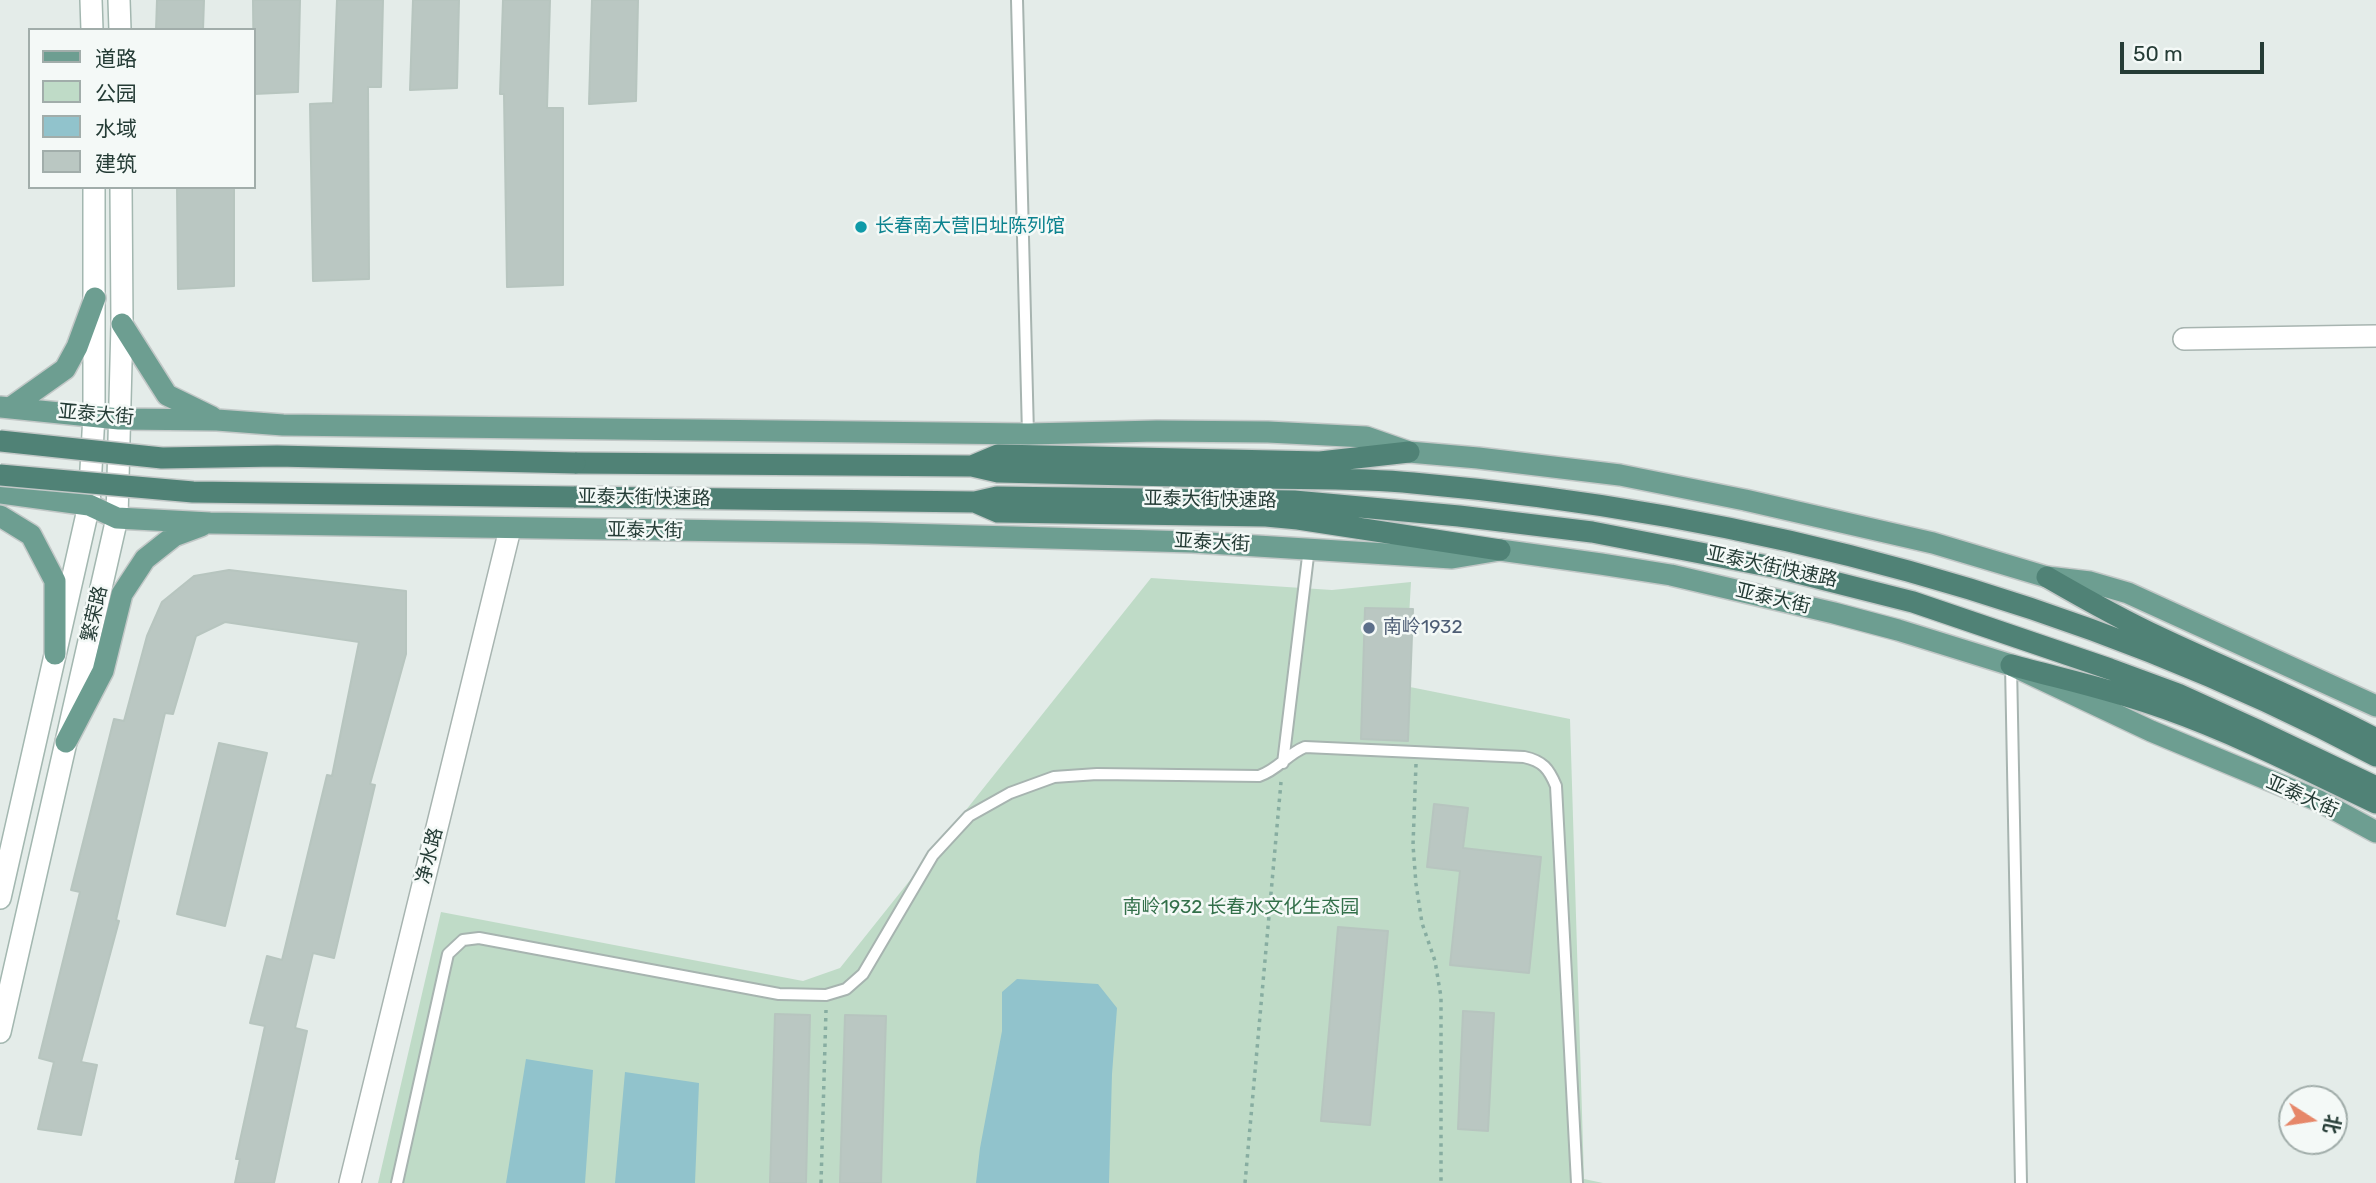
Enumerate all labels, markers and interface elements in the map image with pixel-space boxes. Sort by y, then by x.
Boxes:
legend [28,28,256,189]
scale bar [2124,28,2268,72]
text: 50 m [2133,41,2183,66]
text: 道路 [95,46,137,71]
text: 公园 [95,81,137,106]
text: 水域 [95,116,137,141]
text: 建筑 [95,151,137,176]
place label: 长春南大营旧址陈列馆 [875,216,1065,238]
marker: 长春南大营旧址陈列馆 [853,219,869,235]
street label: 亚泰大街 [57,400,135,430]
street label: 亚泰大街快速路 [577,485,711,511]
street label: 亚泰大街快速路 [1143,487,1277,513]
street label: 亚泰大街 [607,519,683,543]
street label: 亚泰大街 [1173,530,1251,556]
street label: 亚泰大街快速路 [1705,542,1839,592]
street label: 亚泰大街 [1733,579,1813,619]
street label: 繁荣路 [77,584,113,644]
place label: 南岭1932 [1383,617,1463,639]
marker: 南岭1932 [1361,620,1377,636]
street label: 亚泰大街 [2263,771,2341,823]
street label: 净水路 [412,826,448,886]
park label: 南岭1932 长春水文化生态园 [1123,897,1359,919]
north arrow [2278,1085,2348,1155]
text: 北 [2319,1112,2345,1136]

